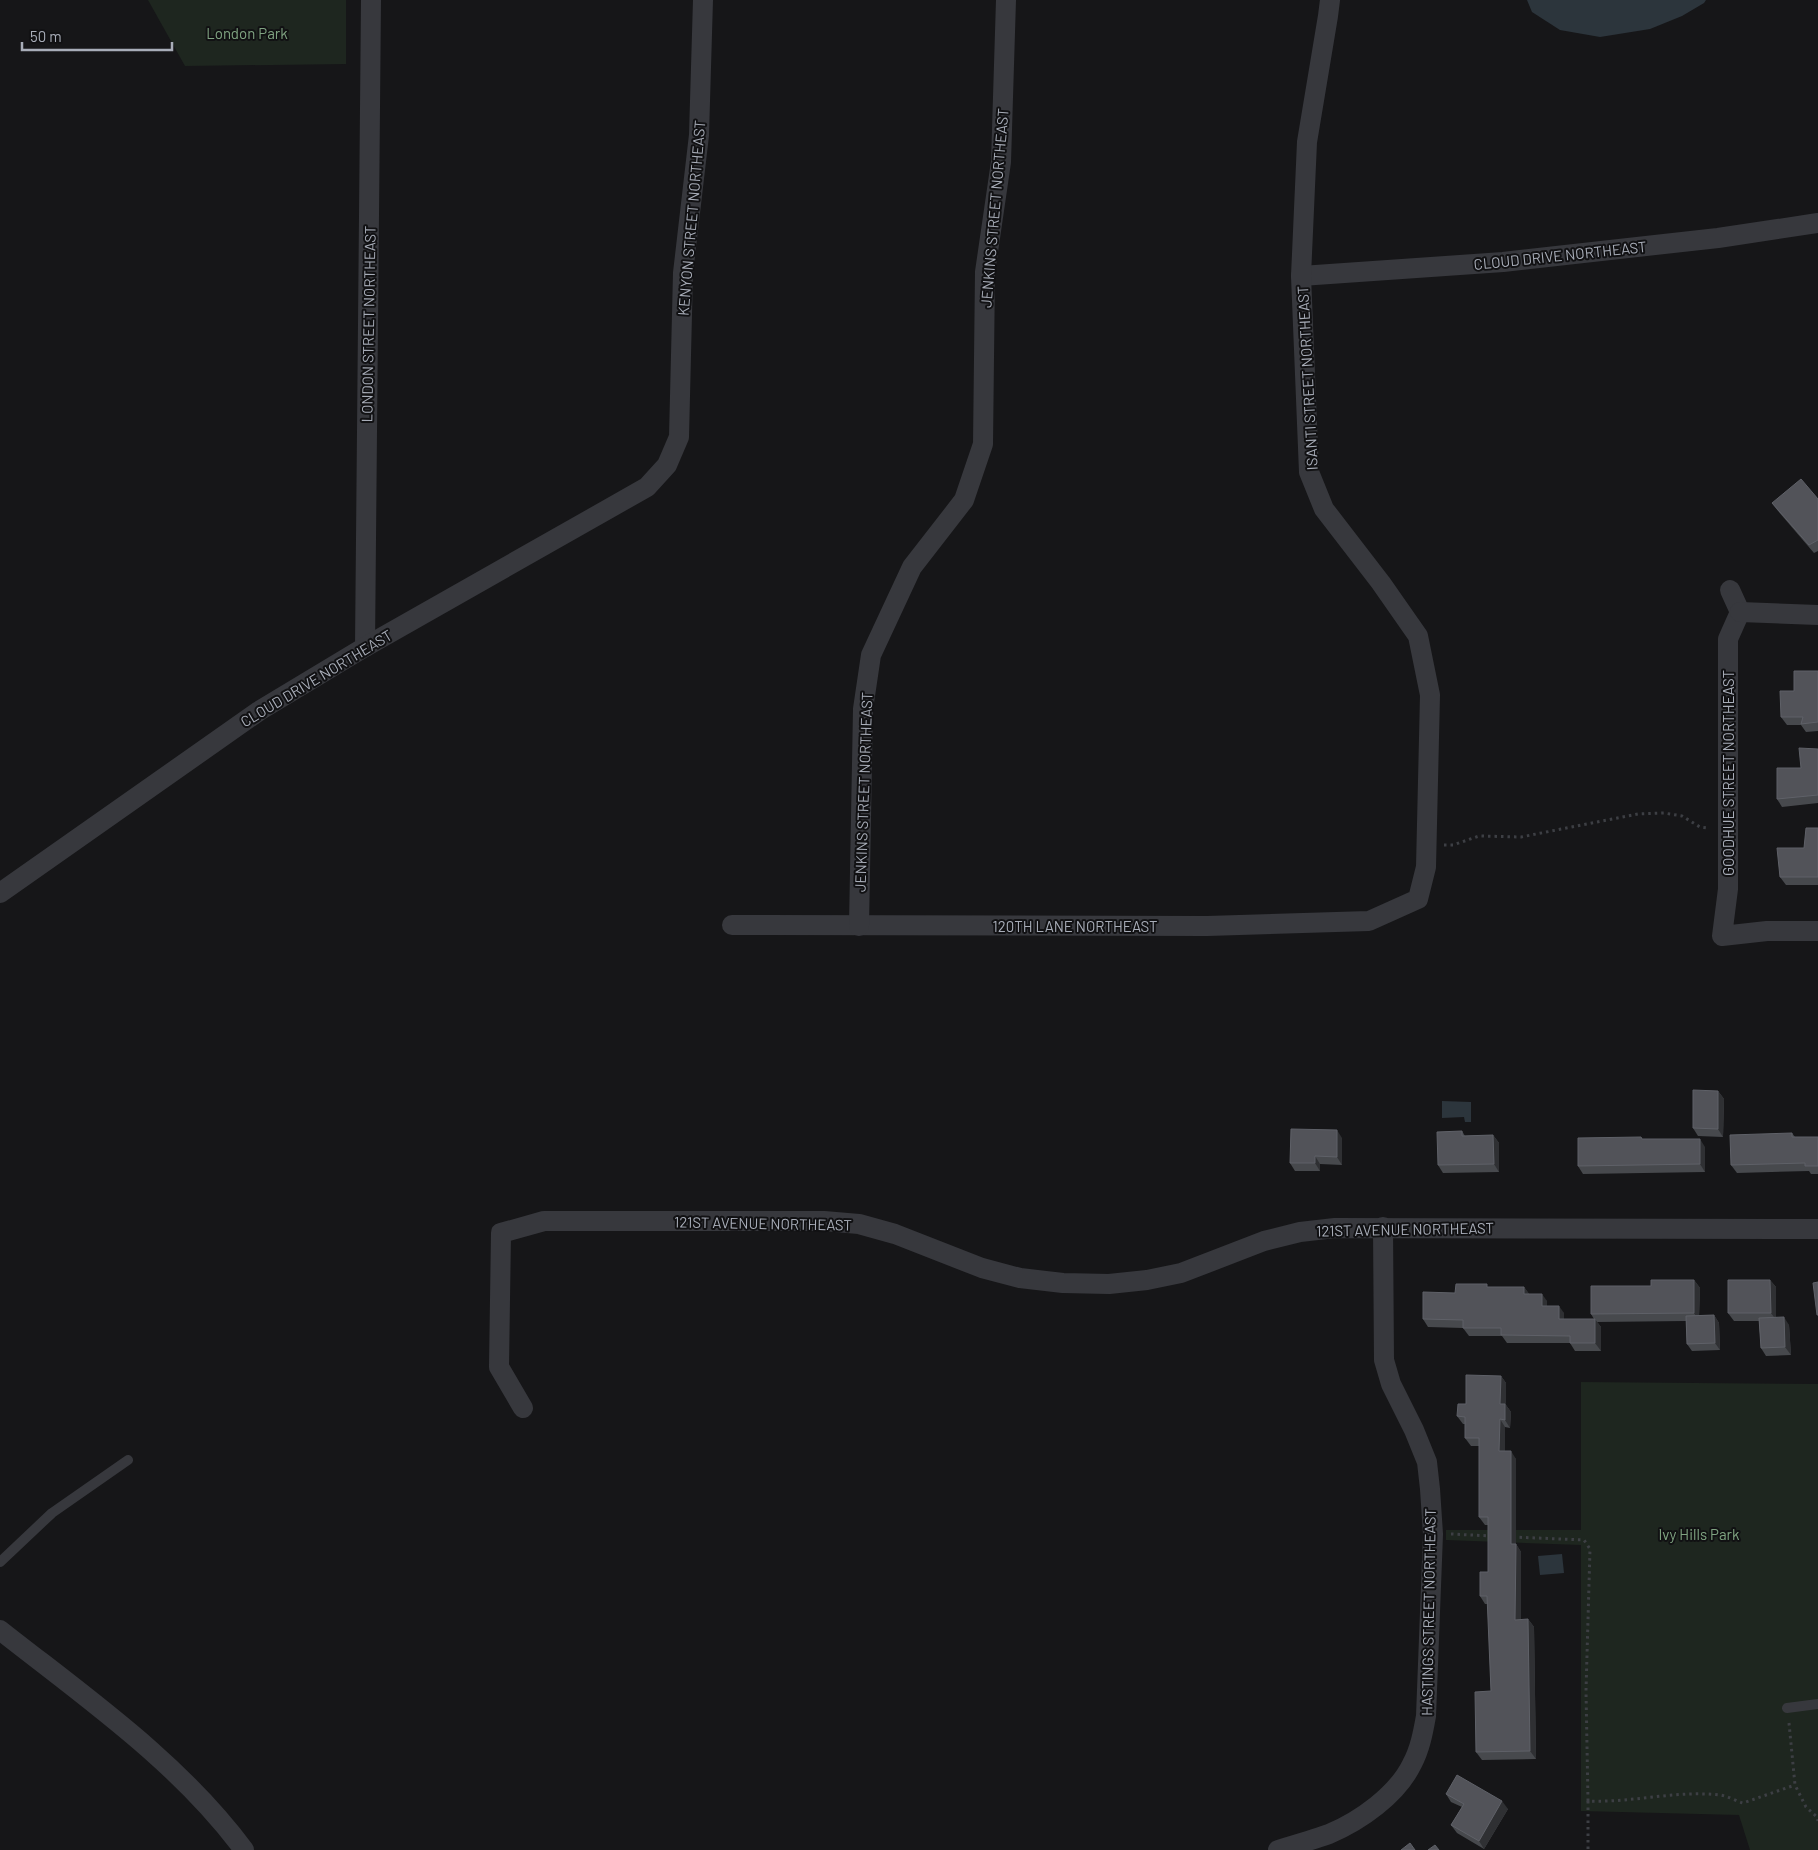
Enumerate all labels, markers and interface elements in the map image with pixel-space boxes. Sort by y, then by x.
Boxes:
scale bar [22,20,172,52]
park label: London Park [206,24,288,42]
text: 50 m [30,27,62,45]
street label: JENKINS STREET NORTHEAST [976,107,1012,309]
street label: KENYON STREET NORTHEAST [673,119,709,317]
street label: LONDON STREET NORTHEAST [357,225,379,423]
street label: CLOUD DRIVE NORTHEAST [1473,237,1647,273]
street label: ISANTI STREET NORTHEAST [1293,285,1321,471]
street label: CLOUD DRIVE NORTHEAST [237,626,395,730]
street label: GOODHUE STREET NORTHEAST [1719,670,1737,876]
street label: JENKINS STREET NORTHEAST [851,692,875,892]
street label: 120TH LANE NORTHEAST [993,917,1157,935]
street label: 121ST AVENUE NORTHEAST [674,1212,852,1234]
street label: 121ST AVENUE NORTHEAST [1316,1218,1494,1240]
street label: HASTINGS STREET NORTHEAST [1417,1508,1439,1716]
park label: Ivy Hills Park [1658,1525,1740,1543]

